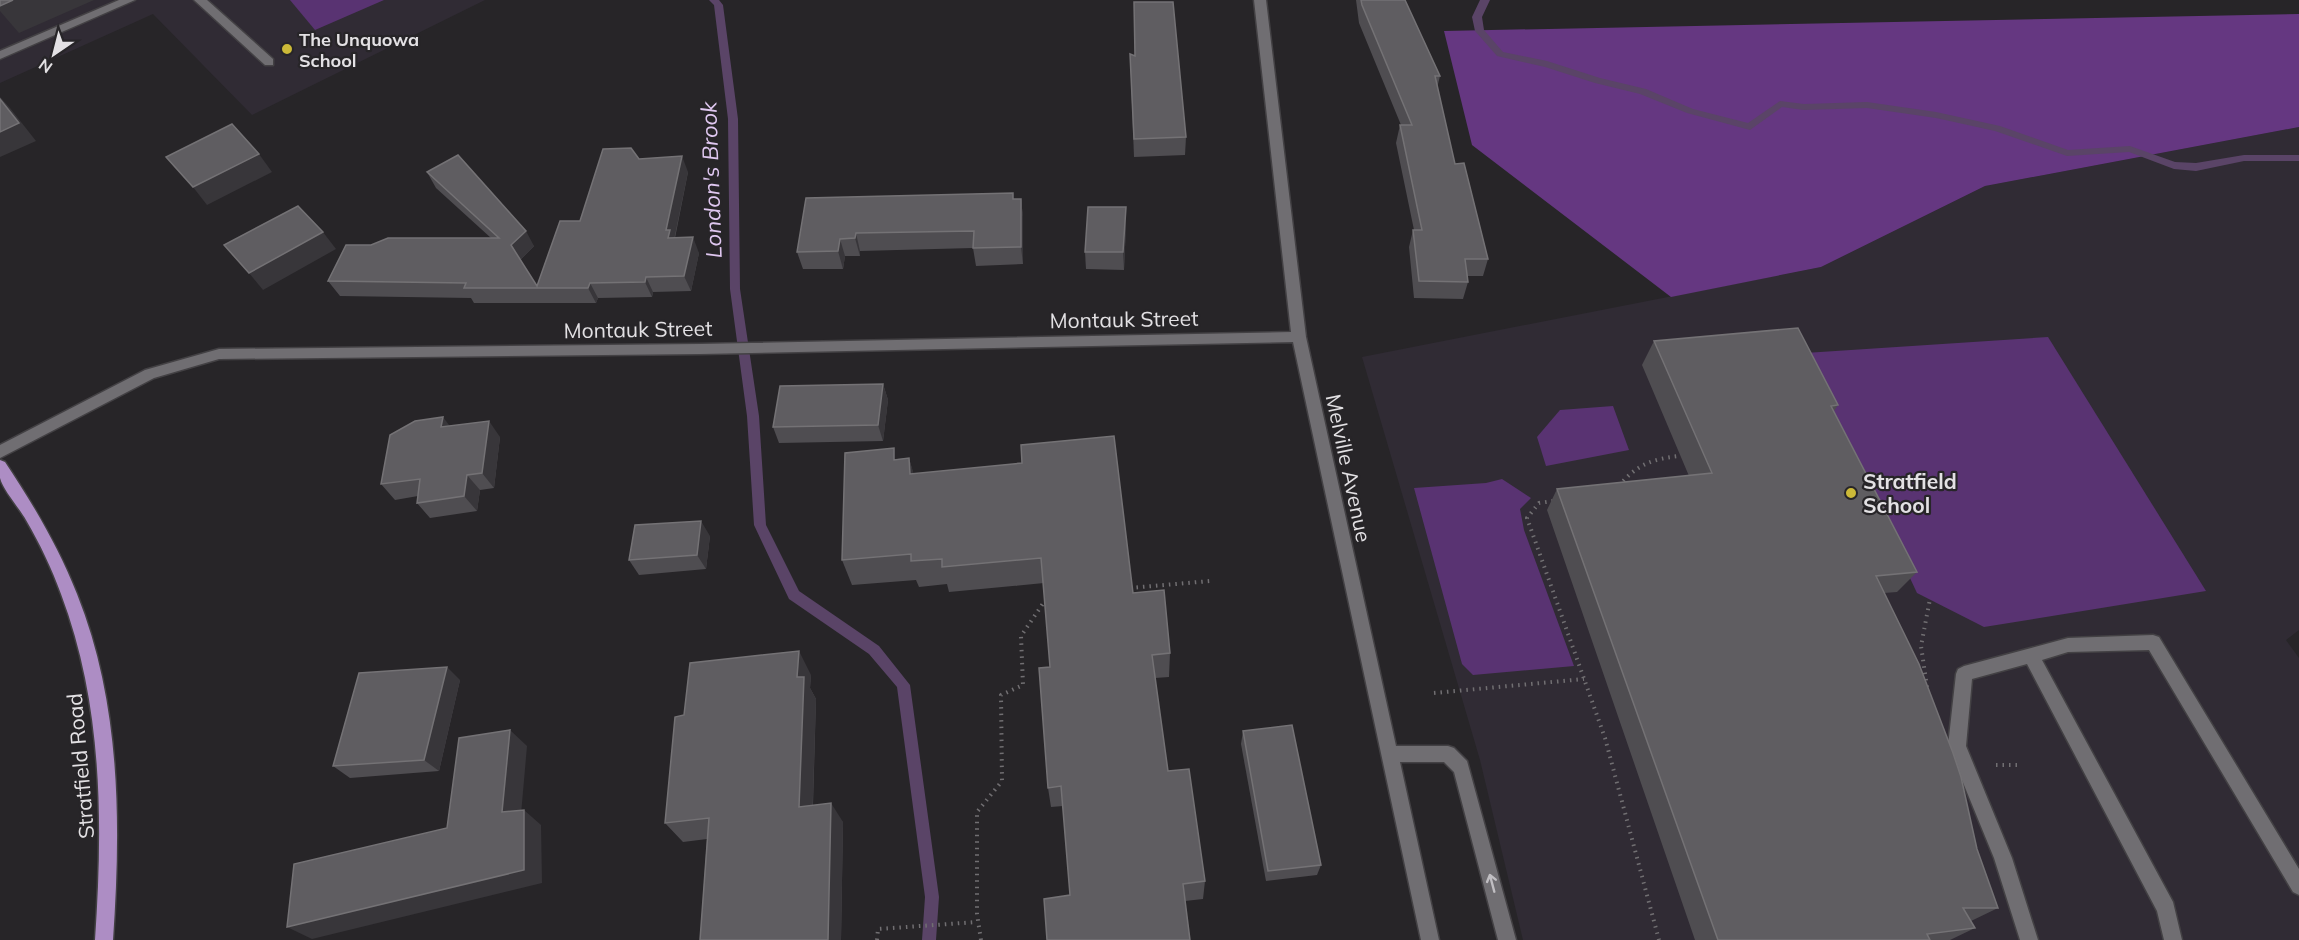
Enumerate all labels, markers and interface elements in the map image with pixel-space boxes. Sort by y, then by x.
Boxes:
north arrow [24,24,84,84]
place label: The Unquowa School [299,28,419,72]
marker: The Unquowa School [280,42,294,56]
text: N [35,55,56,78]
water label: London's Brook [694,101,728,259]
street label: Montauk Street [1049,305,1199,333]
street label: Montauk Street [563,315,713,343]
street label: Melville Avenue [1321,392,1377,544]
place label: Stratfield School [1863,468,1957,518]
marker: Stratfield School [1844,486,1858,500]
street label: Stratfield Road [61,692,99,840]
one-way arrow [1485,874,1497,893]

